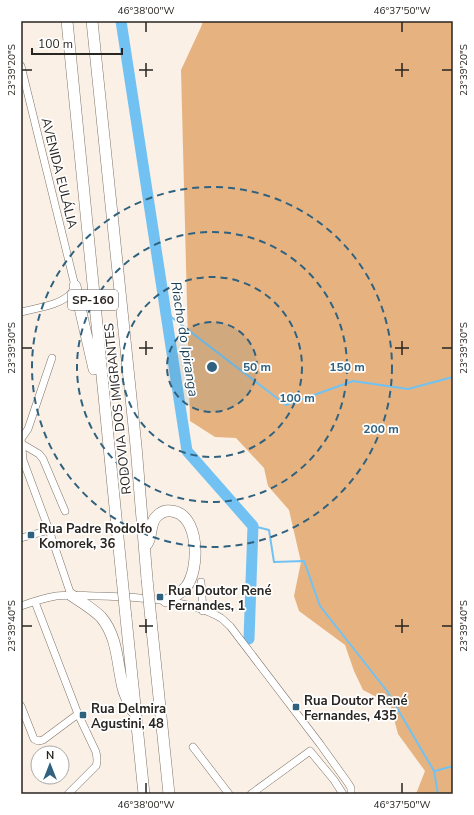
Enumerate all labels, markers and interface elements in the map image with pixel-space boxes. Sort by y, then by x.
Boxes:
text: 46°38'00"W [118,4,174,18]
text: 46°37'50"W [374,4,430,18]
scale bar [32,30,122,56]
text: 100 m [38,36,73,52]
text: 23°39'20"S [5,44,19,96]
text: 23°39'20"S [457,44,471,96]
street label: AVENIDA EULÁLIA [37,116,83,231]
water label: Riacho do Ipiranga [166,280,203,398]
road number: SP-160 [68,290,118,310]
text: 23°39'30"S [5,322,19,374]
street label: RODOVIA DOS IMIGRANTES [100,322,136,495]
text: 23°39'30"S [457,322,471,374]
text: 50 m [243,359,271,375]
text: 150 m [329,359,365,375]
centre of rings [205,360,219,374]
text: 100 m [279,390,315,406]
text: 200 m [363,421,399,437]
place label: Rua Padre Rodolfo Komorek, 36 [39,520,152,553]
marker: Rua Padre Rodolfo Komorek, 36 [26,530,36,540]
place label: Rua Doutor René Fernandes, 1 [168,582,271,615]
marker: Rua Doutor René Fernandes, 1 [155,592,165,602]
text: 23°39'40"S [5,600,19,652]
text: 23°39'40"S [457,600,471,652]
place label: Rua Doutor René Fernandes, 435 [304,692,407,725]
place label: Rua Delmira Agustini, 48 [91,700,166,733]
marker: Rua Doutor René Fernandes, 435 [291,702,301,712]
marker: Rua Delmira Agustini, 48 [78,710,88,720]
north arrow [30,745,70,785]
text: N [46,748,54,763]
text: 46°38'00"W [118,798,174,812]
text: 46°37'50"W [374,798,430,812]

